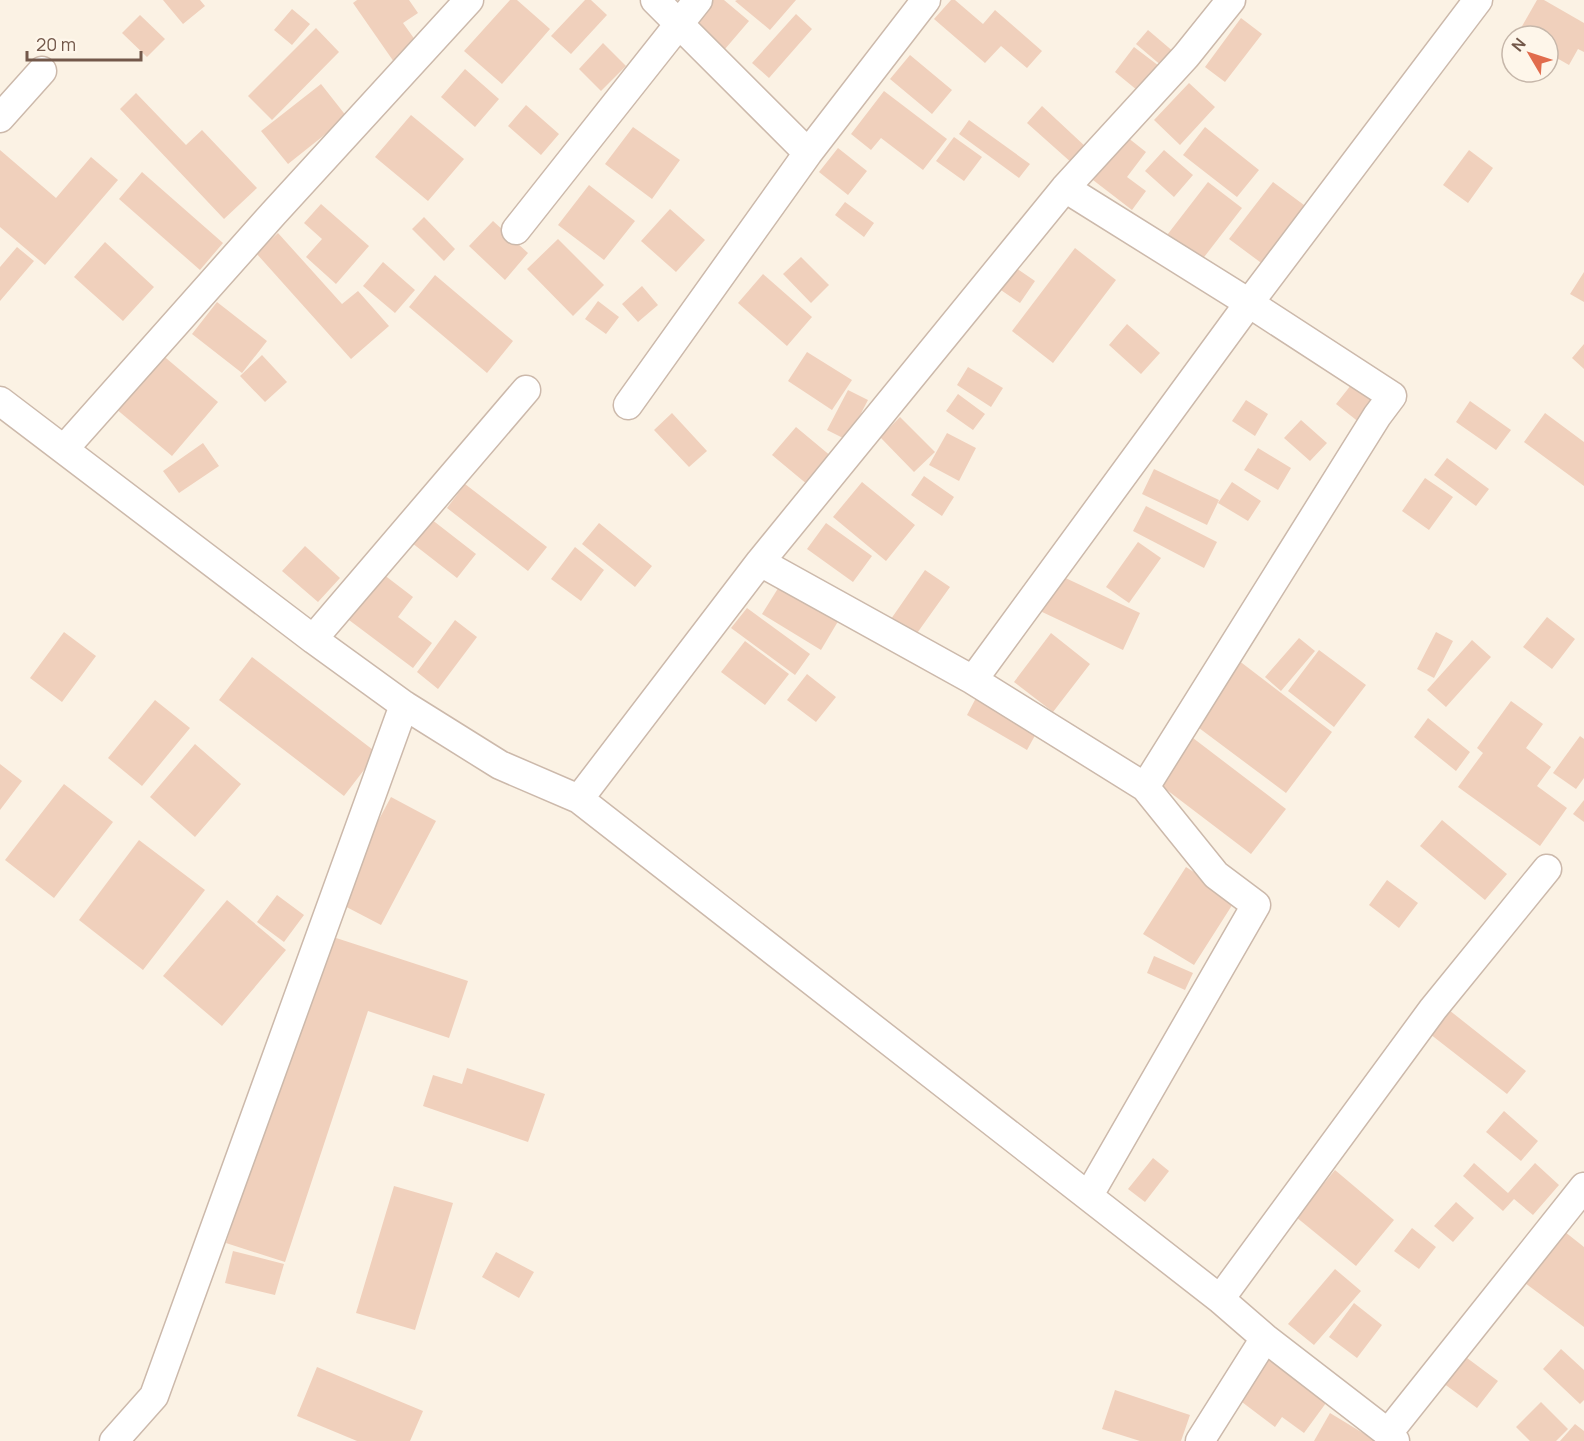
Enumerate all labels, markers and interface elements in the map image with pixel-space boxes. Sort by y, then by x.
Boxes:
scale bar [27,24,141,62]
north arrow [1500,24,1560,84]
text: 20 m [36,32,76,56]
text: N [1506,33,1531,56]

